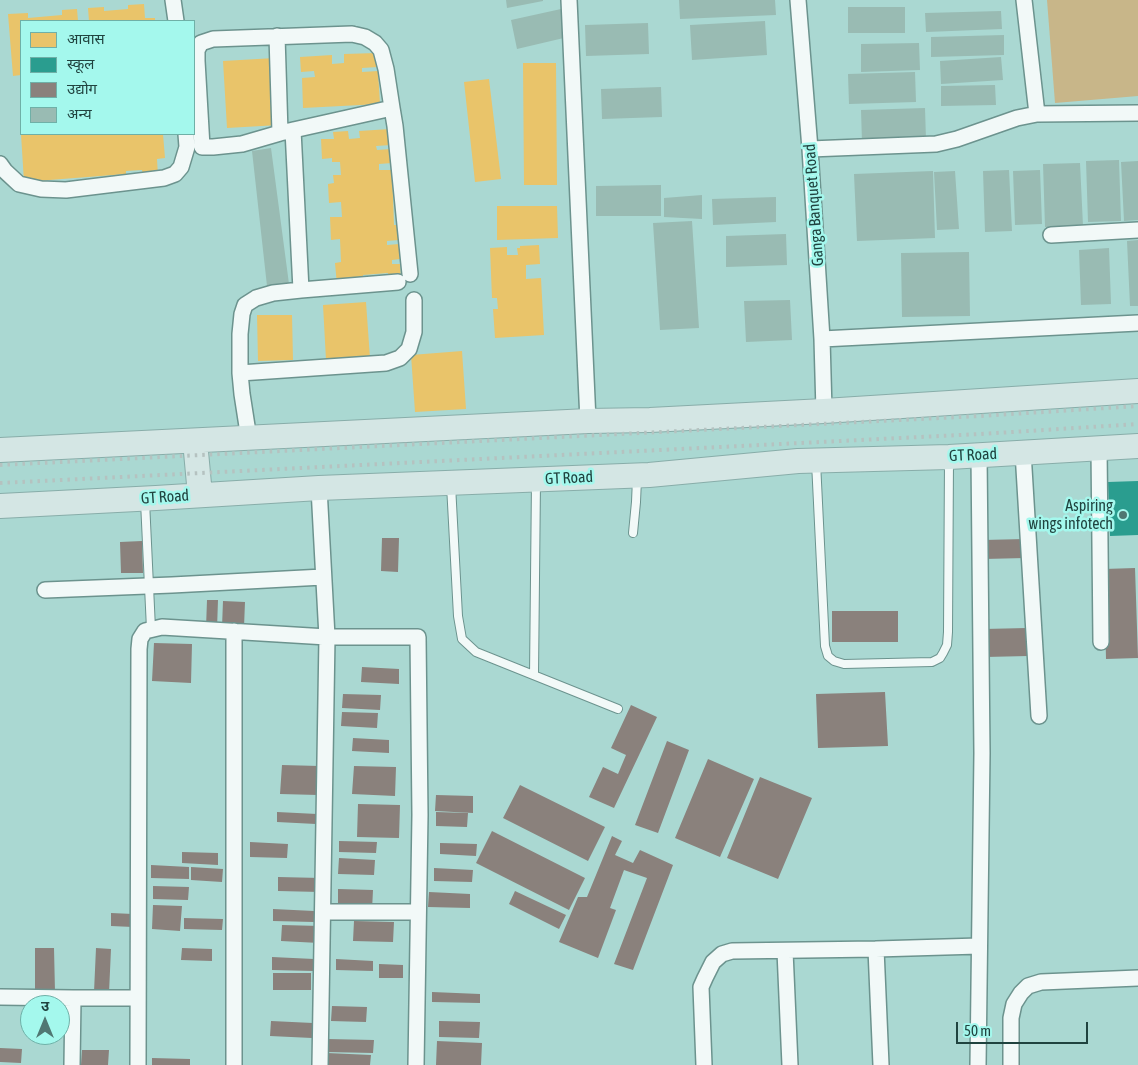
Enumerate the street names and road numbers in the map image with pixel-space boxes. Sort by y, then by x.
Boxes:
street label: Ganga Banquet Road [800,143,828,267]
street label: GT Road [948,444,998,466]
street label: GT Road [544,467,594,489]
street label: GT Road [140,486,190,508]

